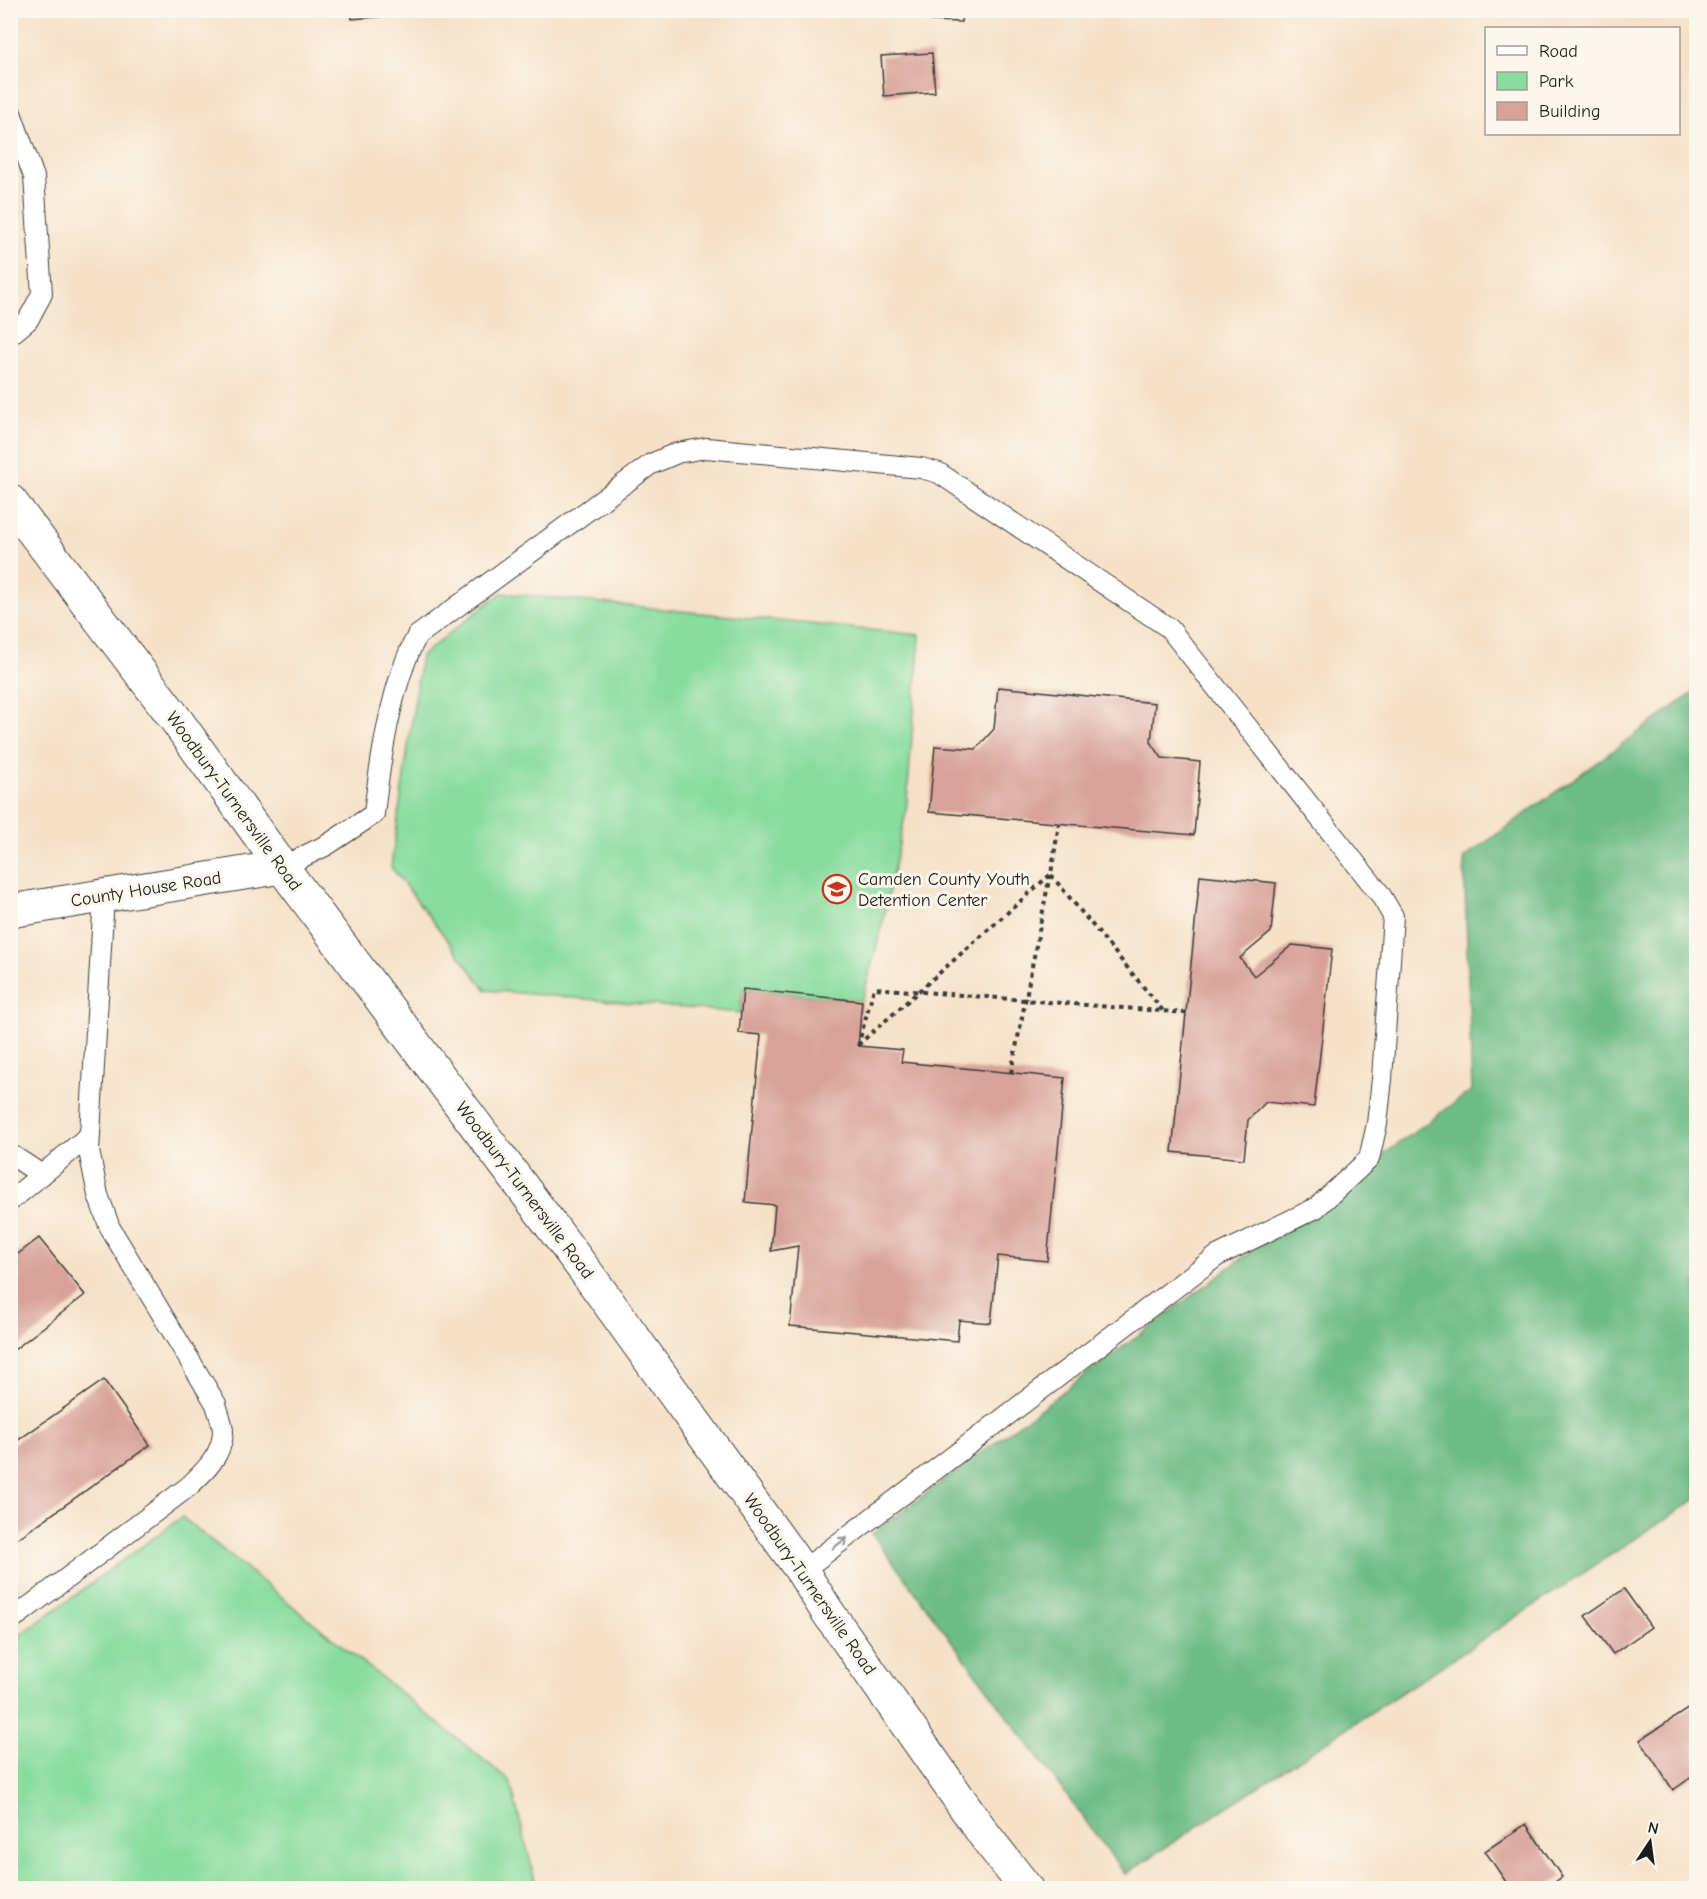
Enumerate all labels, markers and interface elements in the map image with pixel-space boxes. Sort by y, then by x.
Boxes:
legend [1485,27,1680,135]
text: Road [1539,41,1578,62]
text: Park [1539,71,1574,92]
text: Building [1539,101,1601,122]
street label: Woodbury-Turnersville Road [162,708,306,895]
street label: County House Road [69,867,223,912]
place label: Camden County Youth Detention Center [858,869,1030,911]
school or university icon: Camden County Youth Detention Center [821,873,853,905]
street label: Woodbury-Turnersville Road [451,1098,598,1283]
street label: Woodbury-Turnersville Road [739,1490,880,1679]
one-way arrow [832,1537,848,1550]
north arrow [1620,1812,1680,1872]
text: N [1646,1818,1660,1838]

